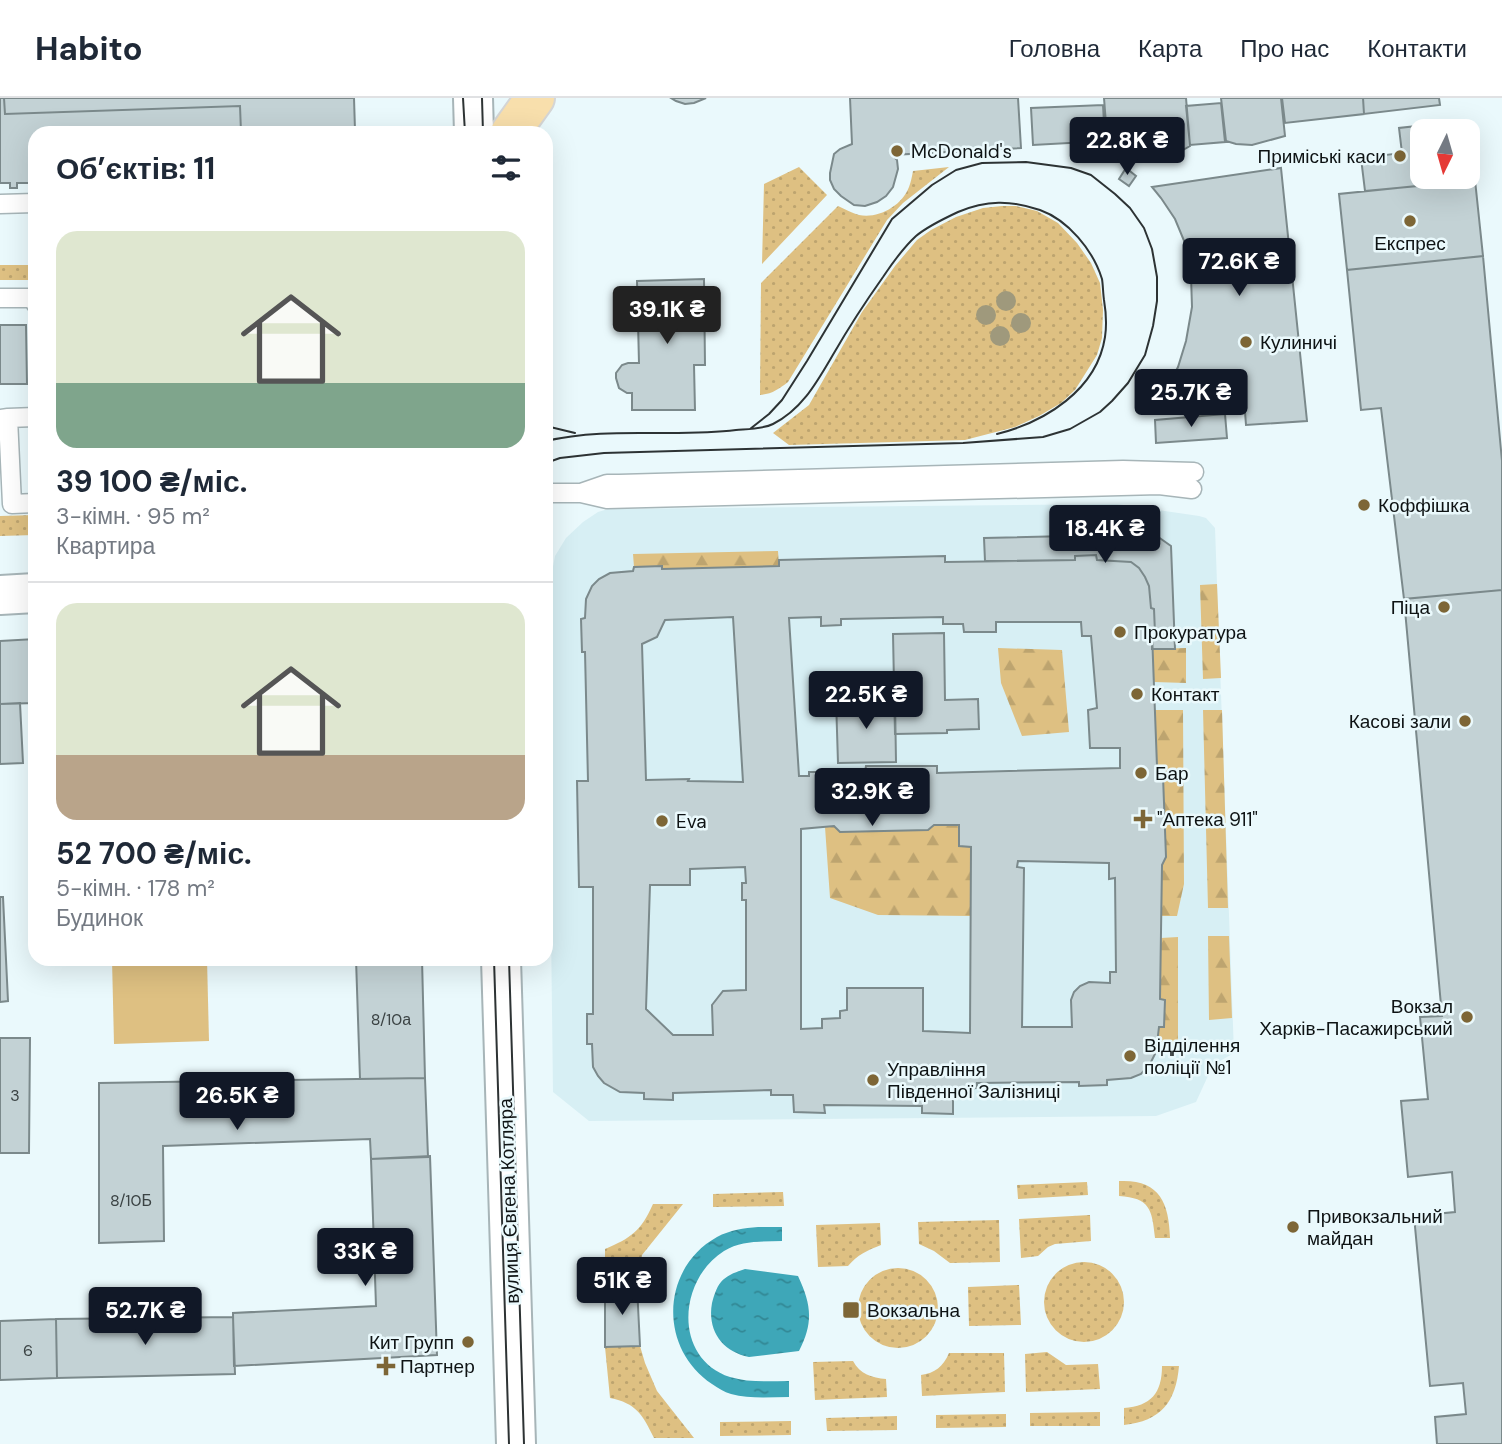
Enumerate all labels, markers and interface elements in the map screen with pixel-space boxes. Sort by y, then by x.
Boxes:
text: Habito [35,27,143,70]
text: Головна [1009,33,1100,64]
text: Карта [1138,33,1202,64]
text: Про нас [1240,33,1329,64]
text: Контакти [1367,33,1467,64]
pin: 22.8K ₴ [1062,118,1192,177]
north arrow [1410,119,1480,189]
map controls [1410,119,1480,189]
text: 22.8K ₴ [1086,125,1168,155]
place label: McDonald's [911,139,1012,164]
marker: McDonald's [889,143,905,159]
place label: Приміські каси [1257,144,1386,169]
marker: Приміські каси [1392,148,1408,164]
text: Об’єктів: 11 [56,149,215,188]
icon: filters [487,149,525,187]
marker: Експрес [1402,213,1418,229]
place label: Експрес [1374,231,1446,256]
pin: 72.6K ₴ [1174,238,1304,298]
text: 72.6K ₴ [1199,246,1279,276]
icon: home [228,276,354,402]
pin: 39.1K ₴ [602,286,732,346]
text: 39.1K ₴ [629,294,705,324]
place label: Кулиничі [1260,330,1337,355]
marker: Кулиничі [1238,334,1254,350]
pin: 25.7K ₴ [1126,370,1256,429]
text: 25.7K ₴ [1151,377,1231,407]
text: 39 100 ₴/міс. [56,462,247,501]
place label: Коффішка [1378,493,1470,518]
marker: Коффішка [1356,497,1372,513]
text: 3-кімн. · 95 m² [56,501,210,531]
pin: 18.4K ₴ [1040,505,1170,565]
text: 18.4K ₴ [1065,513,1145,543]
text: Квартира [56,531,155,561]
place label: Піца [1391,595,1430,620]
marker: Піца [1436,599,1452,615]
place label: Прокуратура [1134,620,1247,645]
marker: Прокуратура [1112,624,1128,640]
icon: home [228,648,354,774]
pin: 22.5K ₴ [801,672,931,731]
text: 22.5K ₴ [825,679,907,709]
place label: Контакт [1151,682,1220,707]
marker: Контакт [1129,686,1145,702]
place label: Касові зали [1349,709,1451,734]
marker: Касові зали [1457,713,1473,729]
place label: Бар [1155,761,1189,786]
marker: Бар [1133,765,1149,781]
pin: 32.9K ₴ [807,768,937,828]
text: 32.9K ₴ [831,776,913,806]
place label: "Аптека 911" [1157,807,1258,832]
place label: Eva [676,809,707,834]
marker: "Аптека 911" [1135,811,1151,827]
marker: Eva [654,813,670,829]
text: 52 700 ₴/міс. [56,834,252,873]
text: 5-кімн. · 178 m² [56,873,215,903]
text: Будинок [56,903,143,933]
place label: Вокзал Харків-Пасажирський [1259,994,1453,1041]
house number: 8/10а [371,1009,411,1030]
marker: Вокзал Харків-Пасажирський [1459,1009,1475,1025]
place label: Відділення поліції №1 [1144,1033,1240,1080]
marker: Відділення поліції №1 [1122,1048,1138,1064]
place label: Управління Південної Залізниці [887,1057,1061,1104]
pin: 26.5K ₴ [172,1072,302,1132]
marker: Управління Південної Залізниці [865,1072,881,1088]
text: 26.5K ₴ [196,1080,278,1110]
house number: 3 [10,1085,20,1106]
street label: вулиця Євгена Котляра [493,1097,525,1304]
house number: 8/10Б [110,1190,152,1211]
place label: Привокзальний майдан [1307,1204,1443,1251]
marker: Привокзальний майдан [1285,1219,1301,1235]
pin: 33K ₴ [316,1228,414,1288]
text: 33K ₴ [333,1236,397,1266]
pin: 51K ₴ [573,1258,671,1317]
text: 51K ₴ [593,1265,651,1295]
pin: 52.7K ₴ [80,1288,210,1347]
text: 52.7K ₴ [105,1295,185,1325]
place label: Вокзальна [867,1298,961,1323]
marker: Вокзальна [841,1300,861,1320]
place label: Кит Групп [369,1330,454,1355]
marker: Кит Групп [460,1334,476,1350]
house number: 6 [23,1340,33,1361]
place label: Партнер [400,1354,475,1379]
marker: Партнер [378,1358,394,1374]

